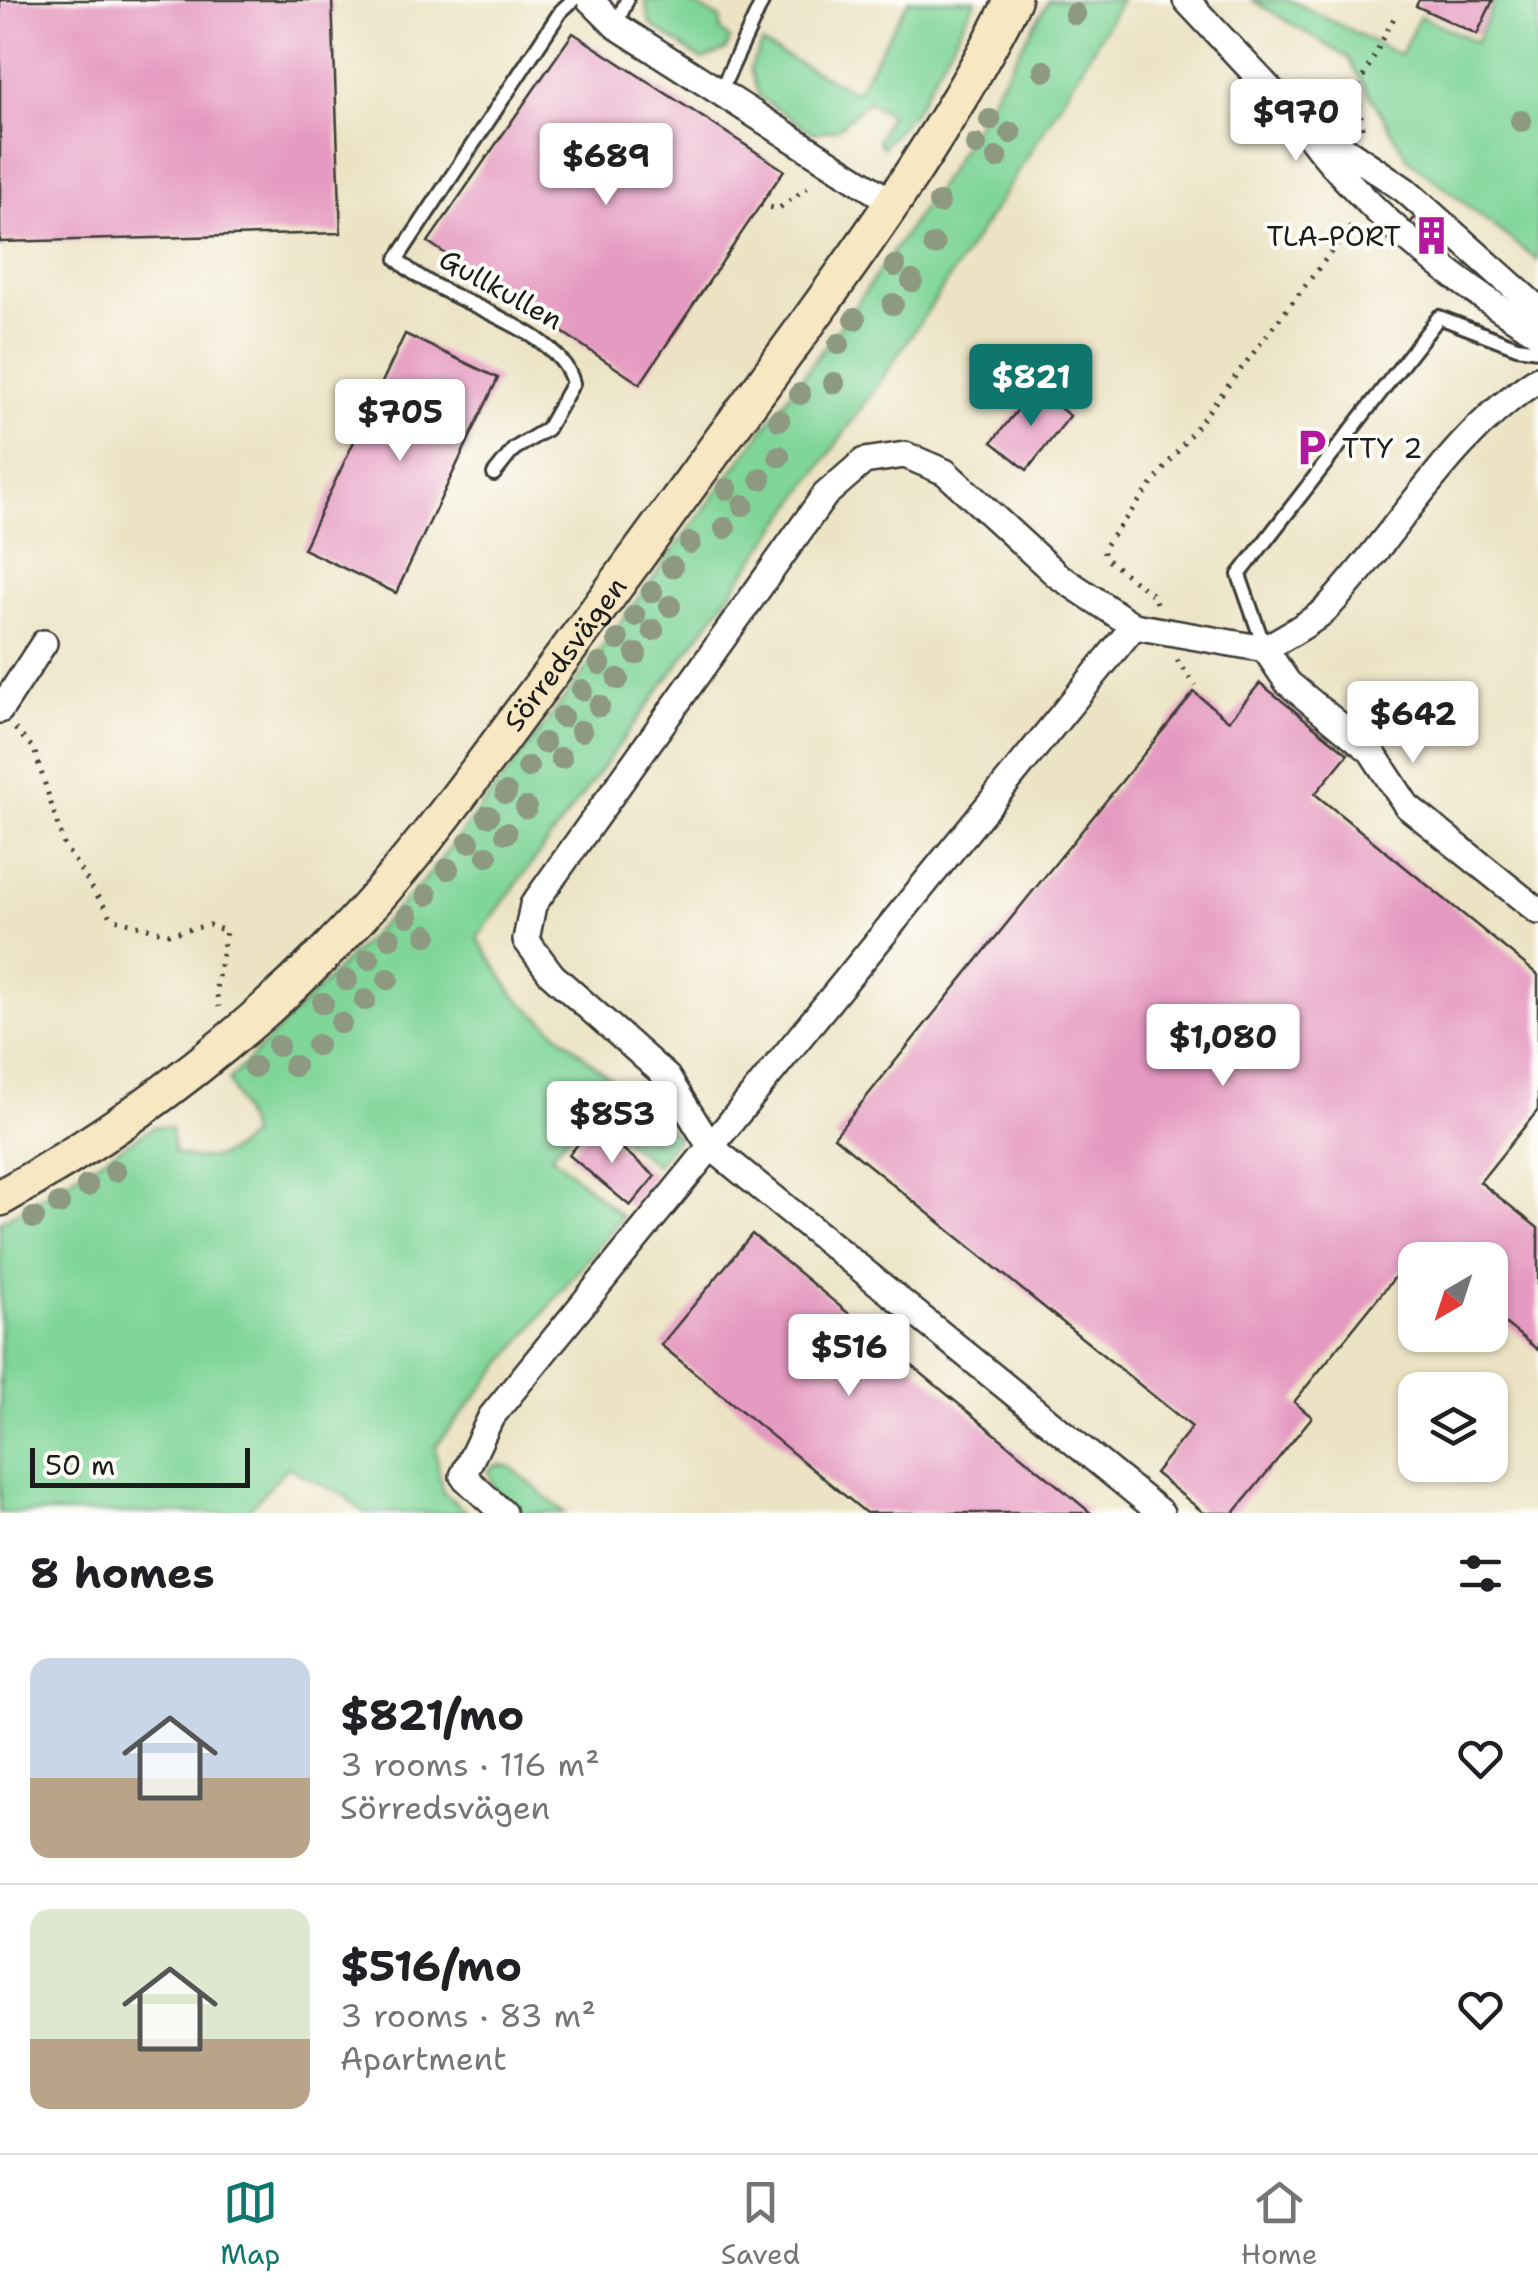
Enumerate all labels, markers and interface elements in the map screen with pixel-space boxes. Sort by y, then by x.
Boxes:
pin: $970 [1237,79,1355,164]
text: $970 [1252,90,1340,133]
pin: $689 [547,123,665,208]
text: $689 [562,134,650,177]
building icon: TLA-PORT [1410,215,1452,257]
place label: TLA-PORT [1266,217,1401,255]
street label: Gullkullen [433,240,569,338]
pin: $821 [972,344,1090,429]
text: $821 [991,355,1071,398]
pin: $705 [341,379,459,464]
text: $705 [357,390,443,433]
parking icon: TTY 2 [1291,427,1333,469]
place label: TTY 2 [1342,429,1423,467]
street label: Sörredsvägen [495,569,635,739]
pin: $642 [1354,681,1472,766]
text: $642 [1369,692,1457,735]
pin: $1,080 [1142,1004,1304,1089]
text: $1,080 [1169,1015,1277,1058]
pin: $853 [553,1081,671,1166]
text: $853 [569,1092,655,1135]
north arrow [1398,1242,1508,1352]
map controls [1398,1242,1508,1482]
pin: $516 [790,1314,908,1399]
text: $516 [810,1325,888,1368]
button: layers [1398,1372,1508,1482]
scale bar [30,1443,250,1488]
text: 50 m [45,1446,115,1484]
text: 8 homes [30,1545,215,1601]
icon: filters [1453,1546,1508,1601]
text: $821/mo [340,1687,524,1743]
icon: home [110,1698,230,1818]
icon: heart [1453,1731,1508,1786]
text: 3 rooms · 116 m² [340,1743,600,1786]
text: Sörredsvägen [340,1786,550,1829]
text: $516/mo [340,1938,522,1994]
icon: home [110,1949,230,2069]
icon: heart [1453,1982,1508,2037]
text: 3 rooms · 83 m² [340,1994,596,2037]
text: Apartment [340,2037,507,2080]
tab: Map [220,2175,280,2273]
tab: Saved [721,2175,800,2273]
tab: Home [1241,2175,1318,2273]

